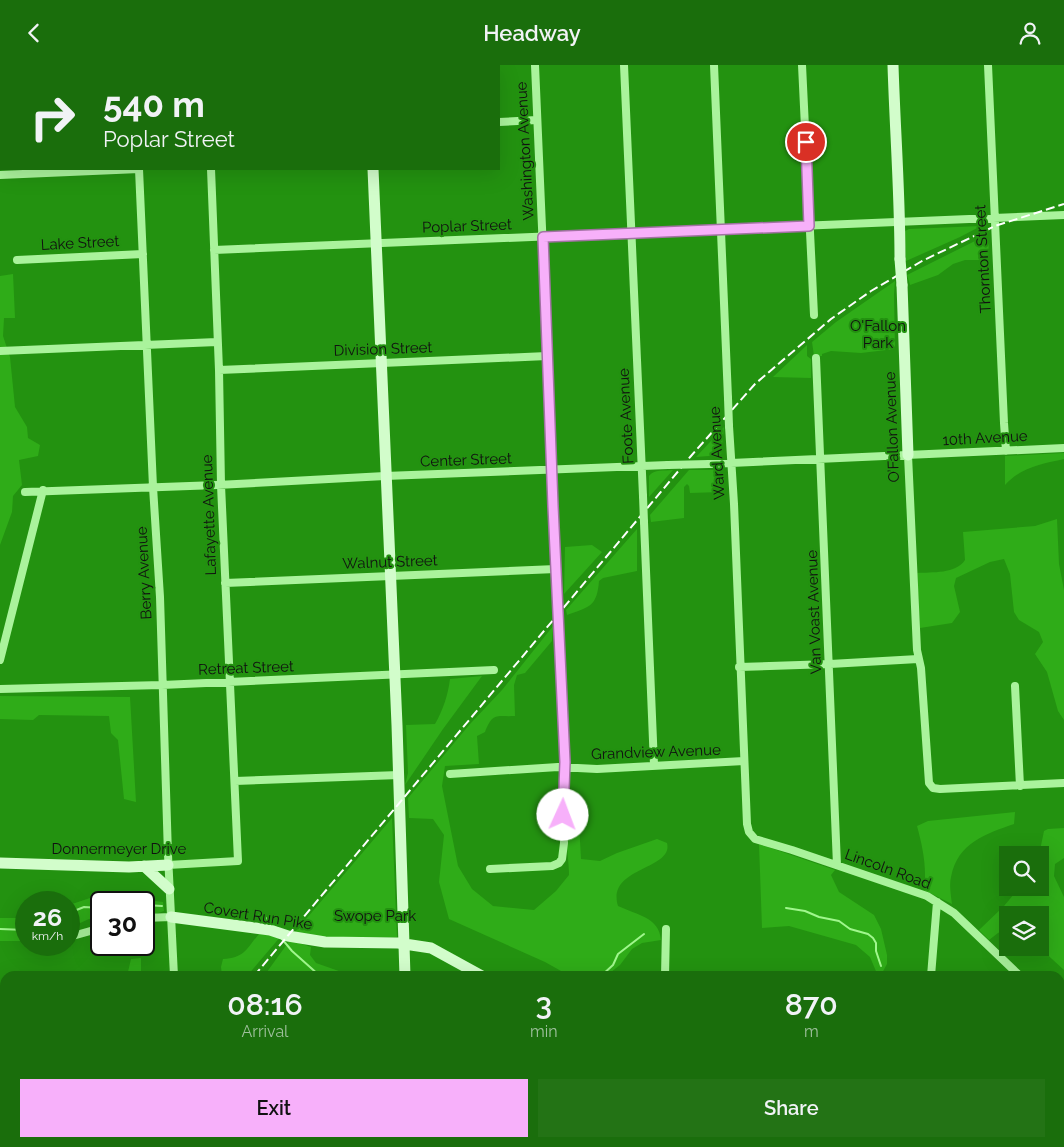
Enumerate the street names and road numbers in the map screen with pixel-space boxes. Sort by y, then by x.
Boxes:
street label: Washington Avenue [512,81,538,221]
street label: Thornton Street [971,204,995,314]
street label: Poplar Street [422,215,512,237]
street label: Lake Street [40,232,120,254]
street label: Division Street [333,338,433,360]
street label: Foote Avenue [614,368,637,464]
street label: O’Fallon Avenue [881,371,903,483]
street label: Ward Avenue [706,406,728,500]
street label: 10th Avenue [942,427,1028,449]
street label: Center Street [420,449,512,471]
street label: Lafayette Avenue [198,454,220,576]
street label: Berry Avenue [133,526,155,620]
street label: Van Voast Avenue [803,549,825,674]
street label: Walnut Street [342,551,438,573]
street label: Retreat Street [198,657,294,679]
street label: Grandview Avenue [591,741,721,763]
street label: Donnermeyer Drive [52,840,187,858]
street label: Lincoln Road [842,845,934,893]
street label: Covert Run Pike [202,899,314,933]

